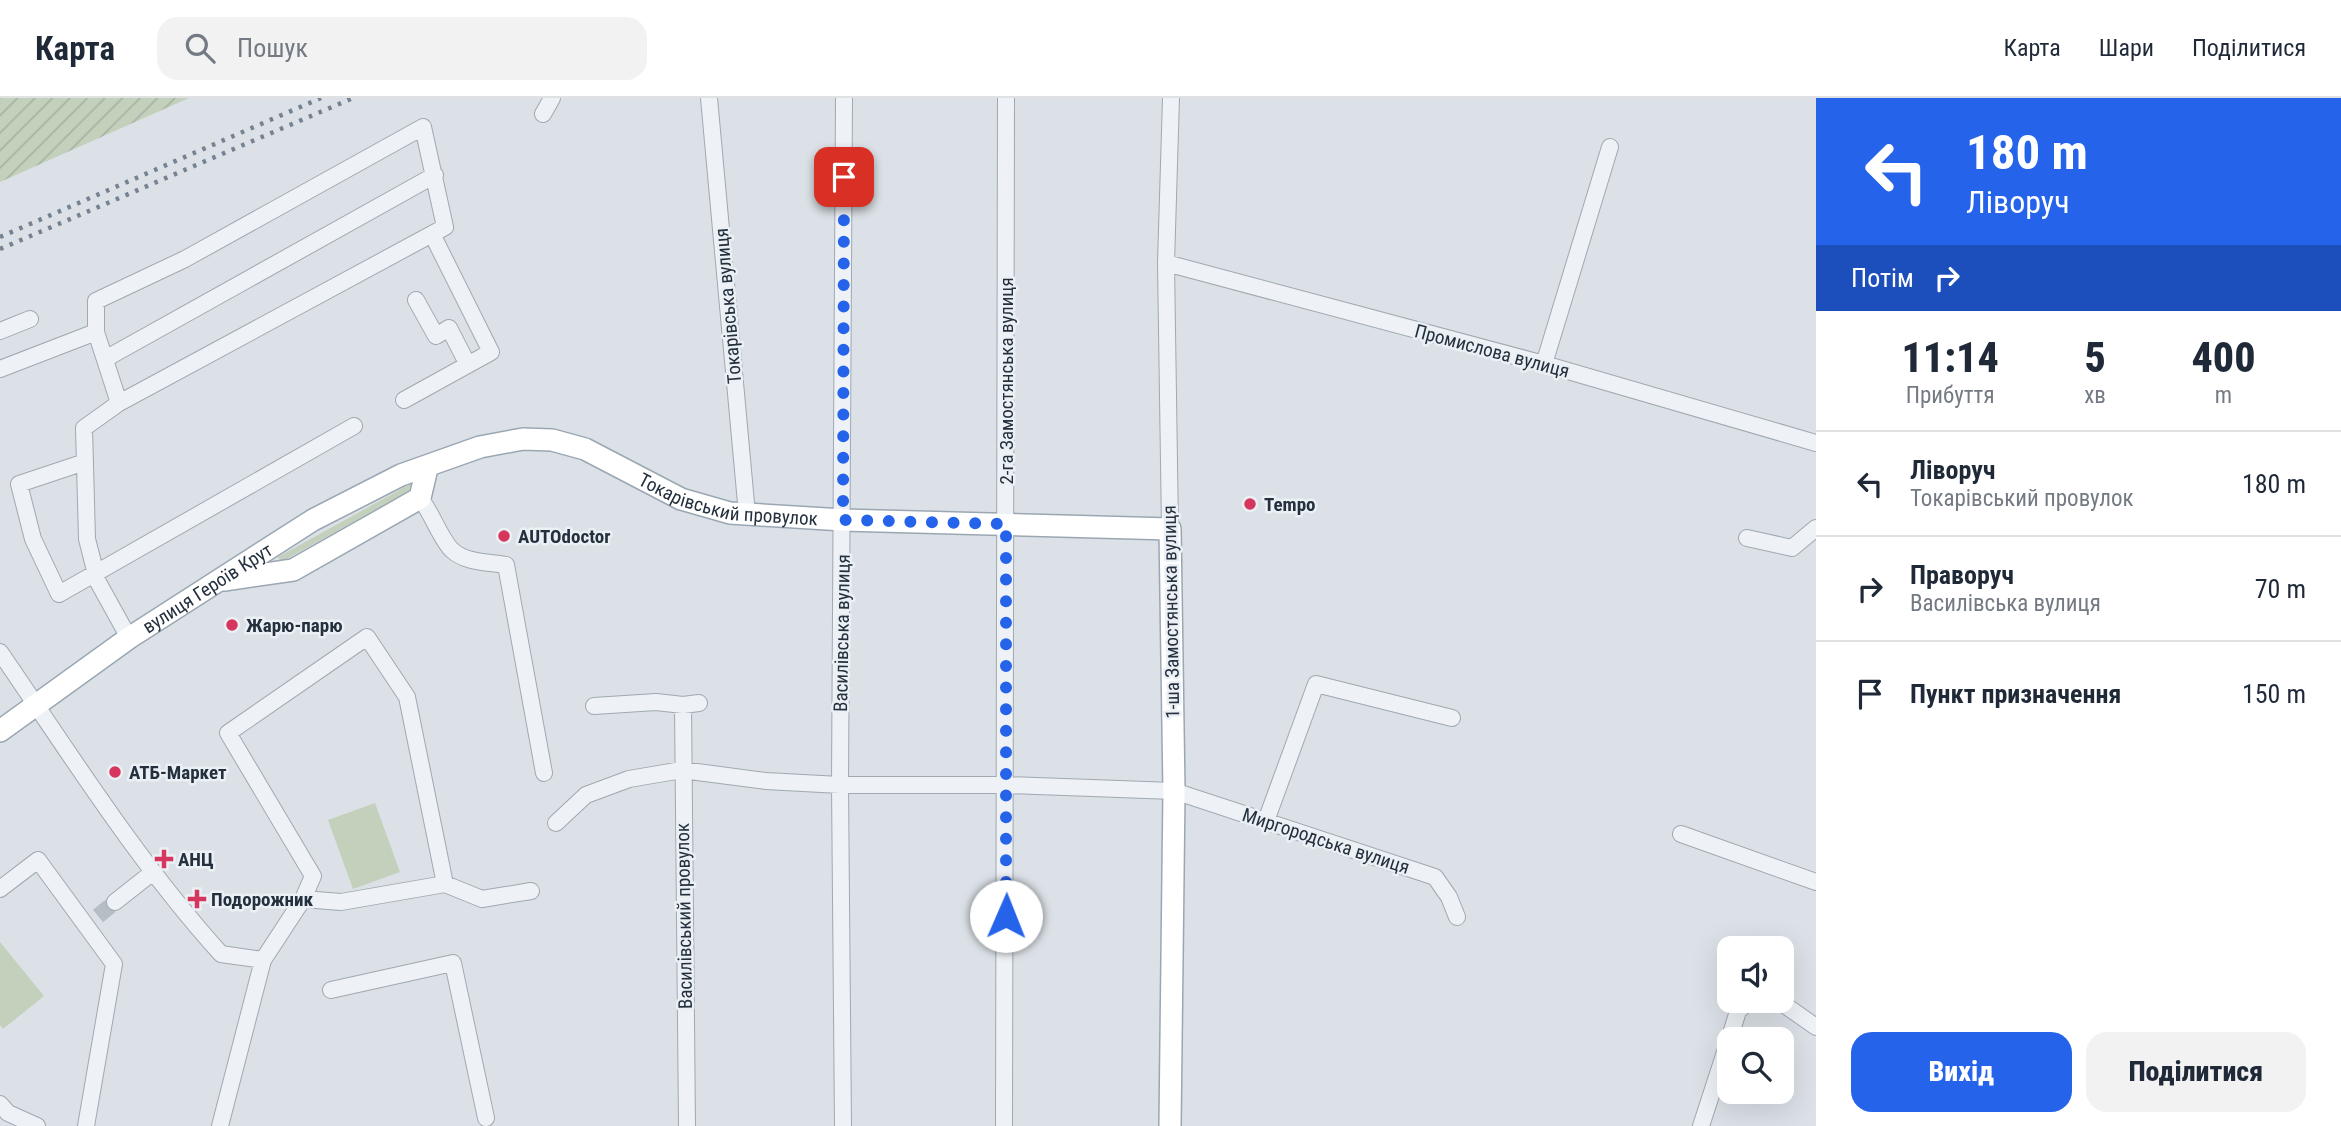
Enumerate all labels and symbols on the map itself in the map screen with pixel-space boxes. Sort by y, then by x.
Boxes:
pin [814,147,874,207]
street label: Токарівська вулиця [710,227,746,385]
street label: 2-га Замостянська вулиця [995,277,1018,485]
street label: Промислова вулиця [1412,319,1572,383]
street label: Токарівський провулок [635,468,819,530]
place label: Tempo [1264,493,1316,516]
marker: Tempo [1242,496,1258,512]
street label: 1-ша Замостянська вулиця [1158,505,1184,719]
place label: AUTOdoctor [518,525,610,548]
marker: AUTOdoctor [496,528,512,544]
street label: вулиця Героїв Крут [138,538,276,638]
street label: Василівська вулиця [829,554,855,712]
place label: Жарю-парю [246,614,342,637]
marker: Жарю-парю [224,617,240,633]
place label: АТБ-Маркет [129,761,227,784]
marker: АТБ-Маркет [107,764,123,780]
street label: Миргородська вулиця [1240,803,1412,879]
street label: Василівський провулок [671,823,697,1009]
place label: АНЦ [178,848,214,871]
marker: АНЦ [156,851,172,867]
position arrow [969,879,1043,953]
place label: Подорожник [211,888,314,911]
marker: Подорожник [189,891,205,907]

